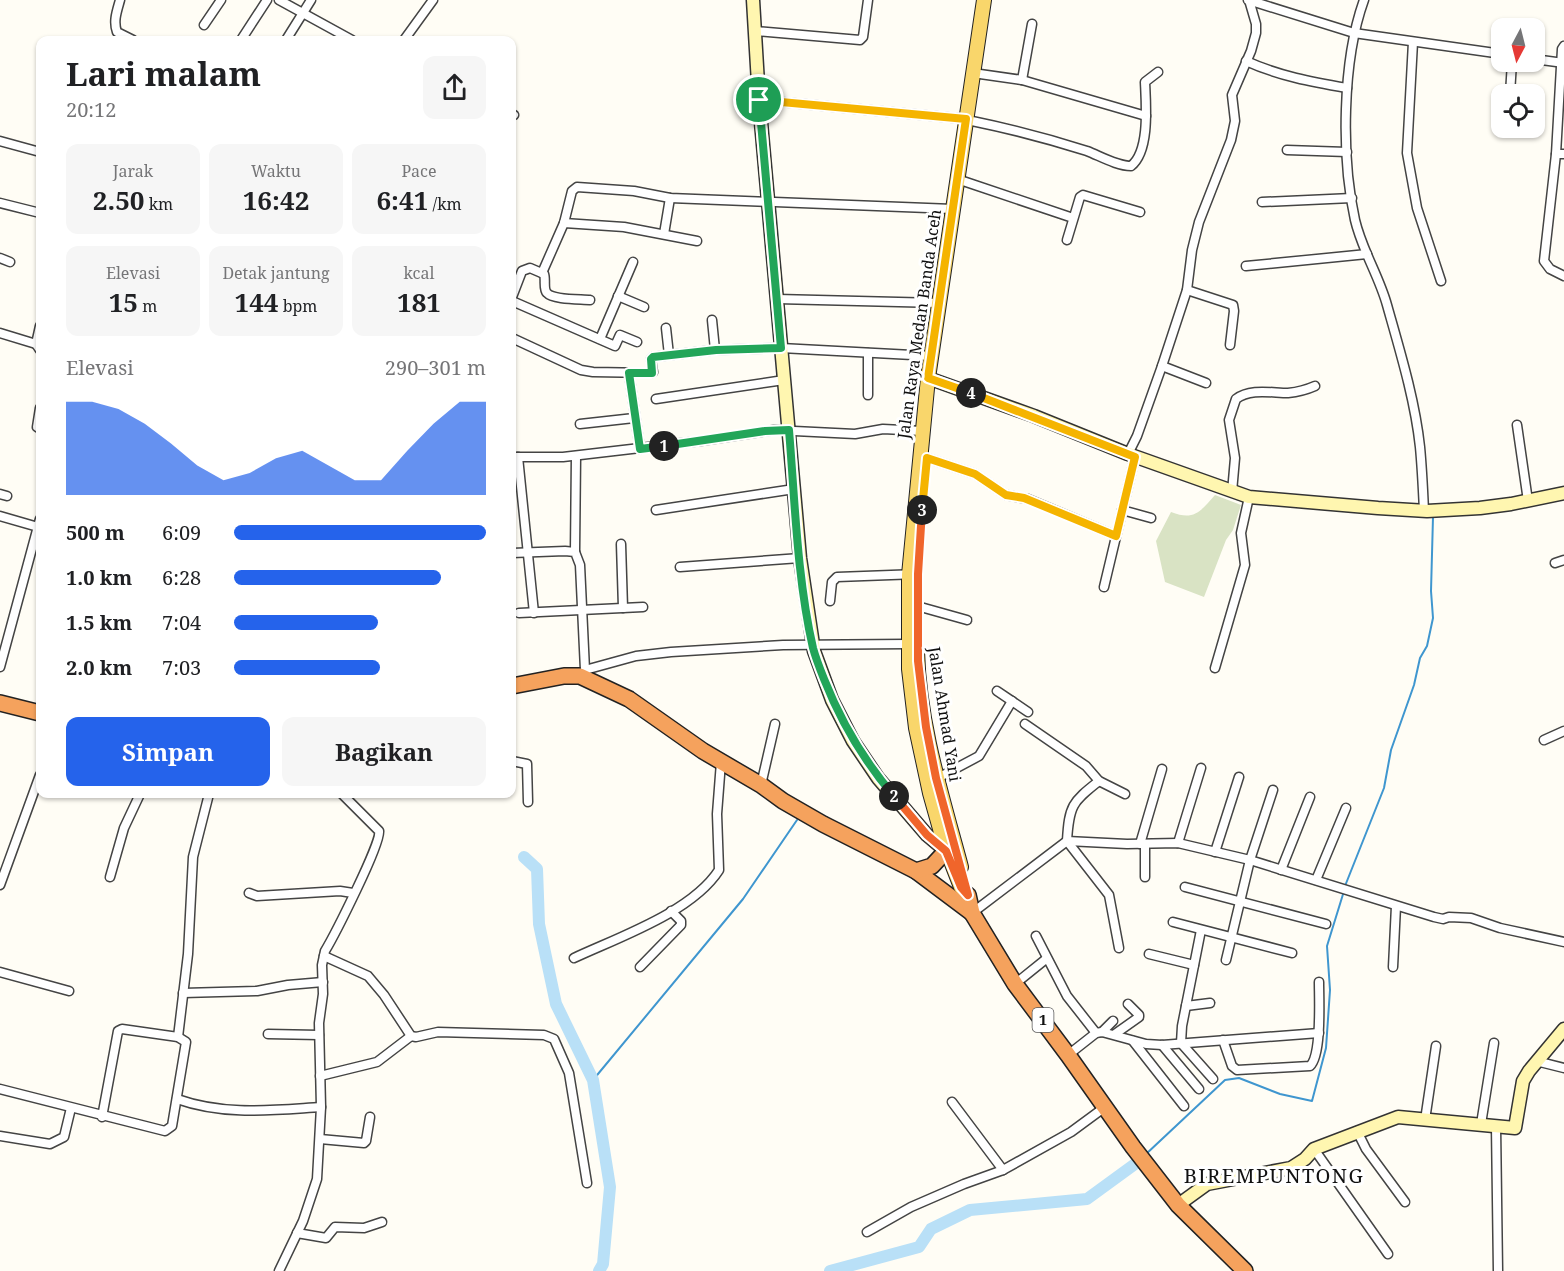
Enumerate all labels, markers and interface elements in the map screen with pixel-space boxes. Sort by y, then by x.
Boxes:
north arrow [1491,18,1545,72]
map controls [1491,18,1545,138]
text: Lari malam [66,51,261,96]
button: share [423,56,486,119]
pin [733,74,784,125]
icon: arrive [742,83,775,116]
button: locate [1491,84,1545,138]
text: 20:12 [66,96,116,123]
text: Jarak [113,160,153,182]
text: Waktu [251,160,301,182]
text: Pace [401,160,437,182]
text: 2.50 [93,182,145,218]
text: 16:42 [243,182,309,218]
text: 6:41 [376,182,428,218]
text: km [145,193,173,215]
text: /km [428,193,462,215]
street label: Jalan Raya Medan Banda Aceh [892,208,946,441]
text: Elevasi [106,262,160,284]
text: Detak jantung [222,262,330,284]
text: kcal [404,262,434,284]
text: 15 [109,284,138,320]
text: 144 [234,284,279,320]
text: 181 [397,284,441,320]
text: m [138,295,157,317]
text: bpm [279,295,318,317]
text: Elevasi [66,354,134,381]
text: 290–301 m [385,354,486,381]
pin: 4 [956,378,986,408]
text: 4 [966,382,976,404]
pin: 1 [649,431,679,461]
text: 1 [659,435,669,457]
pin: 3 [907,495,937,525]
text: 3 [917,499,927,521]
text: 500 m [66,519,125,546]
text: 6:09 [162,519,201,546]
text: 1.0 km [66,564,132,591]
text: 6:28 [162,564,201,591]
text: 1.5 km [66,609,132,636]
text: 7:04 [162,609,201,636]
street label: Jalan Ahmad Yani [923,644,967,783]
text: 2.0 km [66,654,132,681]
text: 7:03 [162,654,201,681]
button: Simpan [66,717,270,786]
button: Bagikan [282,717,486,786]
pin: 2 [879,781,909,811]
text: 2 [889,785,899,807]
road number: 1 [1032,1008,1054,1032]
district label: BIREMPUNTONG [1184,1162,1364,1189]

